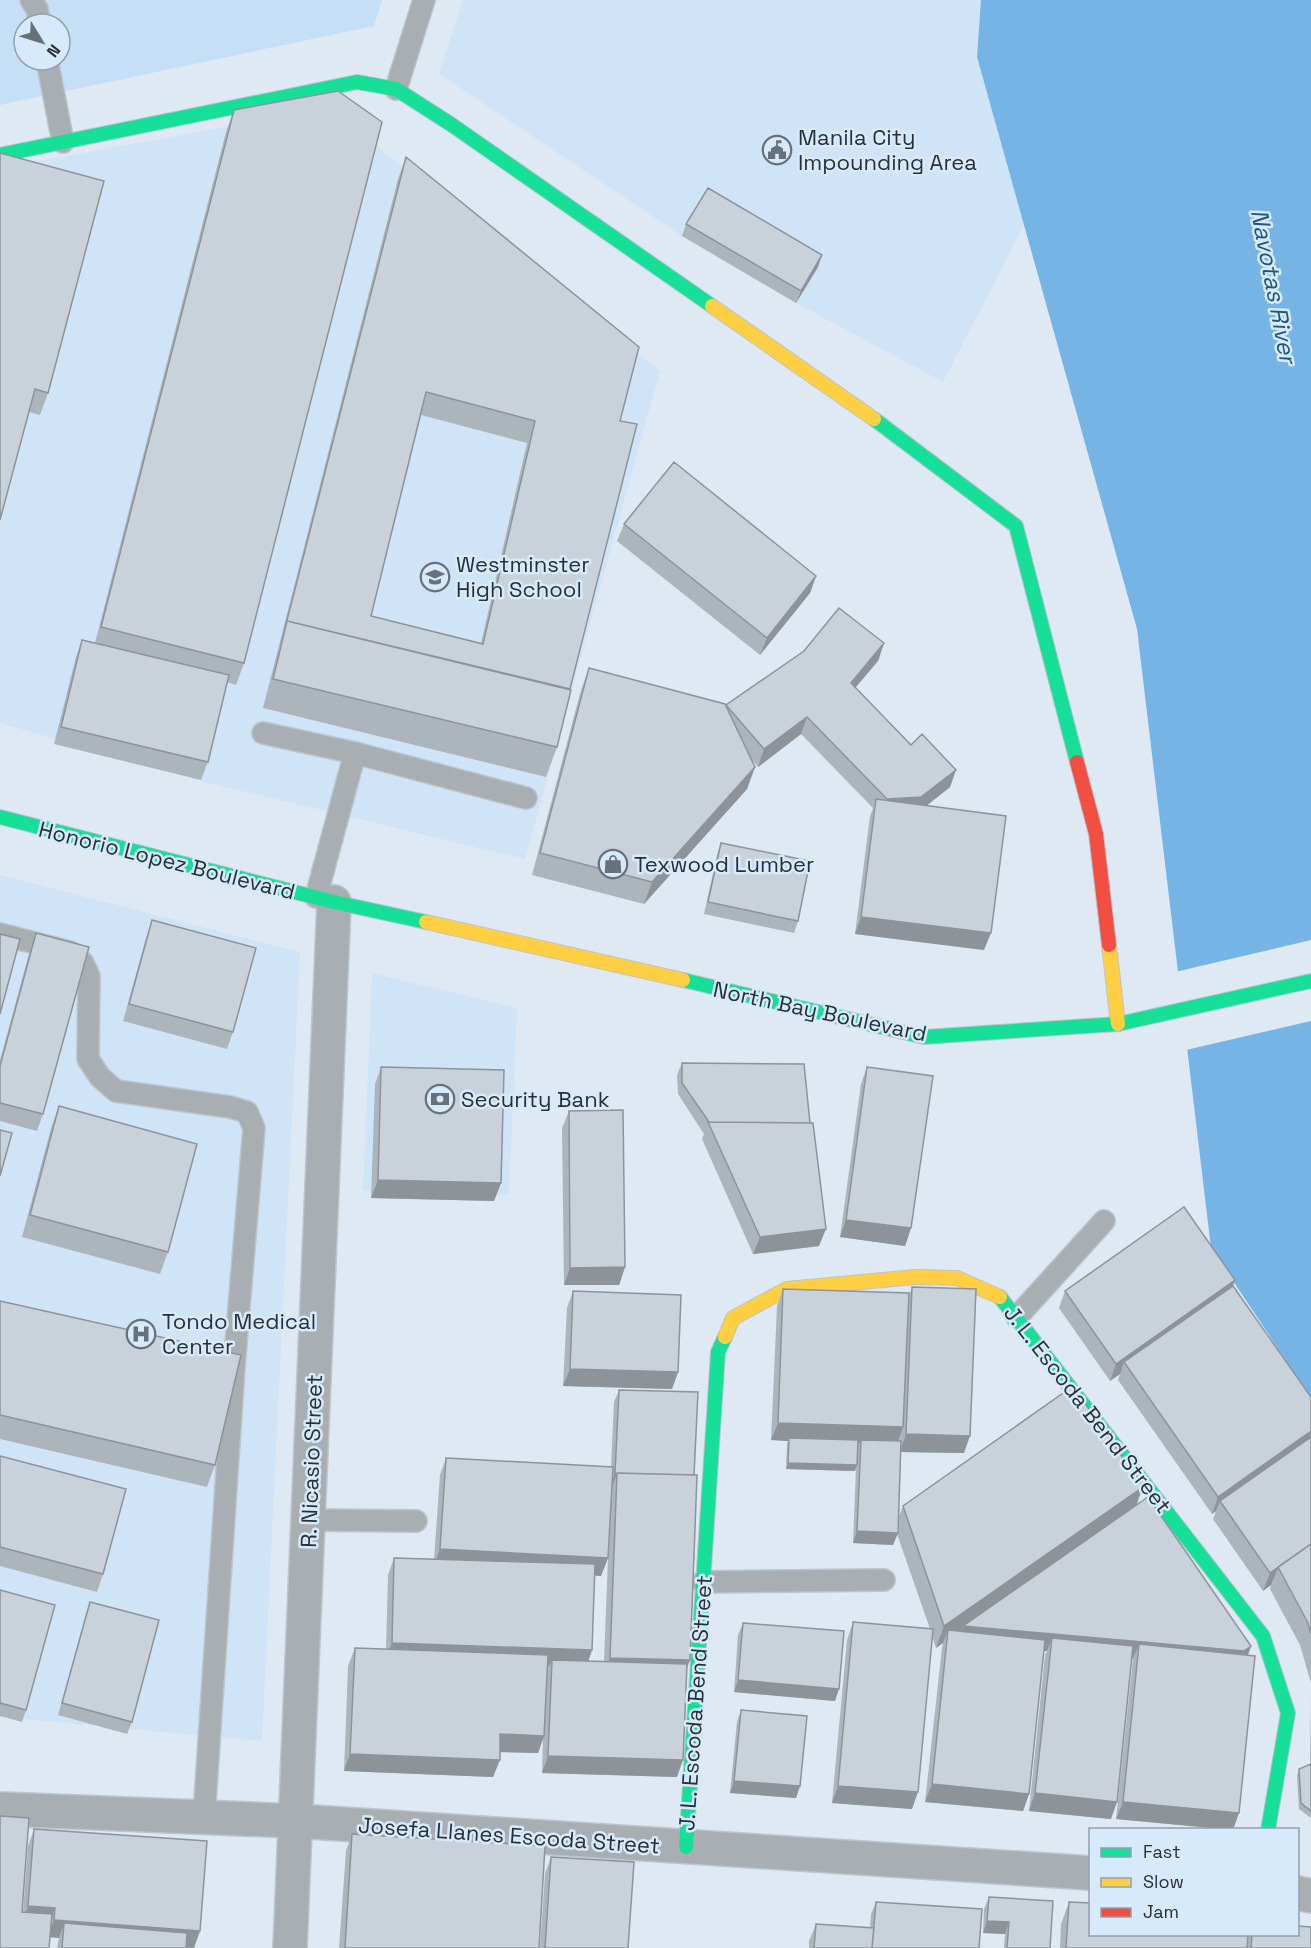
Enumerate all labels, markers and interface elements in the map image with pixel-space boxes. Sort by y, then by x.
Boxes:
north arrow [12,12,72,72]
text: N [42,40,65,62]
place label: Manila City Impounding Area [798,123,977,176]
public building icon: Manila City Impounding Area [761,134,793,166]
water label: Navotas River [1244,206,1305,368]
place label: Westminster High School [456,550,590,603]
school or university icon: Westminster High School [419,561,451,593]
street label: Honorio Lopez Boulevard [36,815,298,905]
shop icon: Texwood Lumber [597,848,629,880]
place label: Texwood Lumber [634,850,814,878]
street label: North Bay Boulevard [711,975,929,1047]
bank icon: Security Bank [424,1083,456,1115]
place label: Security Bank [461,1085,610,1113]
street label: J. L. Escoda Bend Street [998,1299,1178,1519]
place label: Tondo Medical Center [162,1307,316,1360]
hospital icon: Tondo Medical Center [125,1318,157,1350]
street label: R. Nicasio Street [294,1374,328,1548]
street label: J. L. Escoda Bend Street [672,1574,718,1832]
street label: Josefa Llanes Escoda Street [357,1810,661,1860]
legend [1089,1828,1299,1936]
text: Fast [1143,1840,1180,1863]
text: Slow [1143,1870,1184,1893]
text: Jam [1143,1900,1179,1923]

